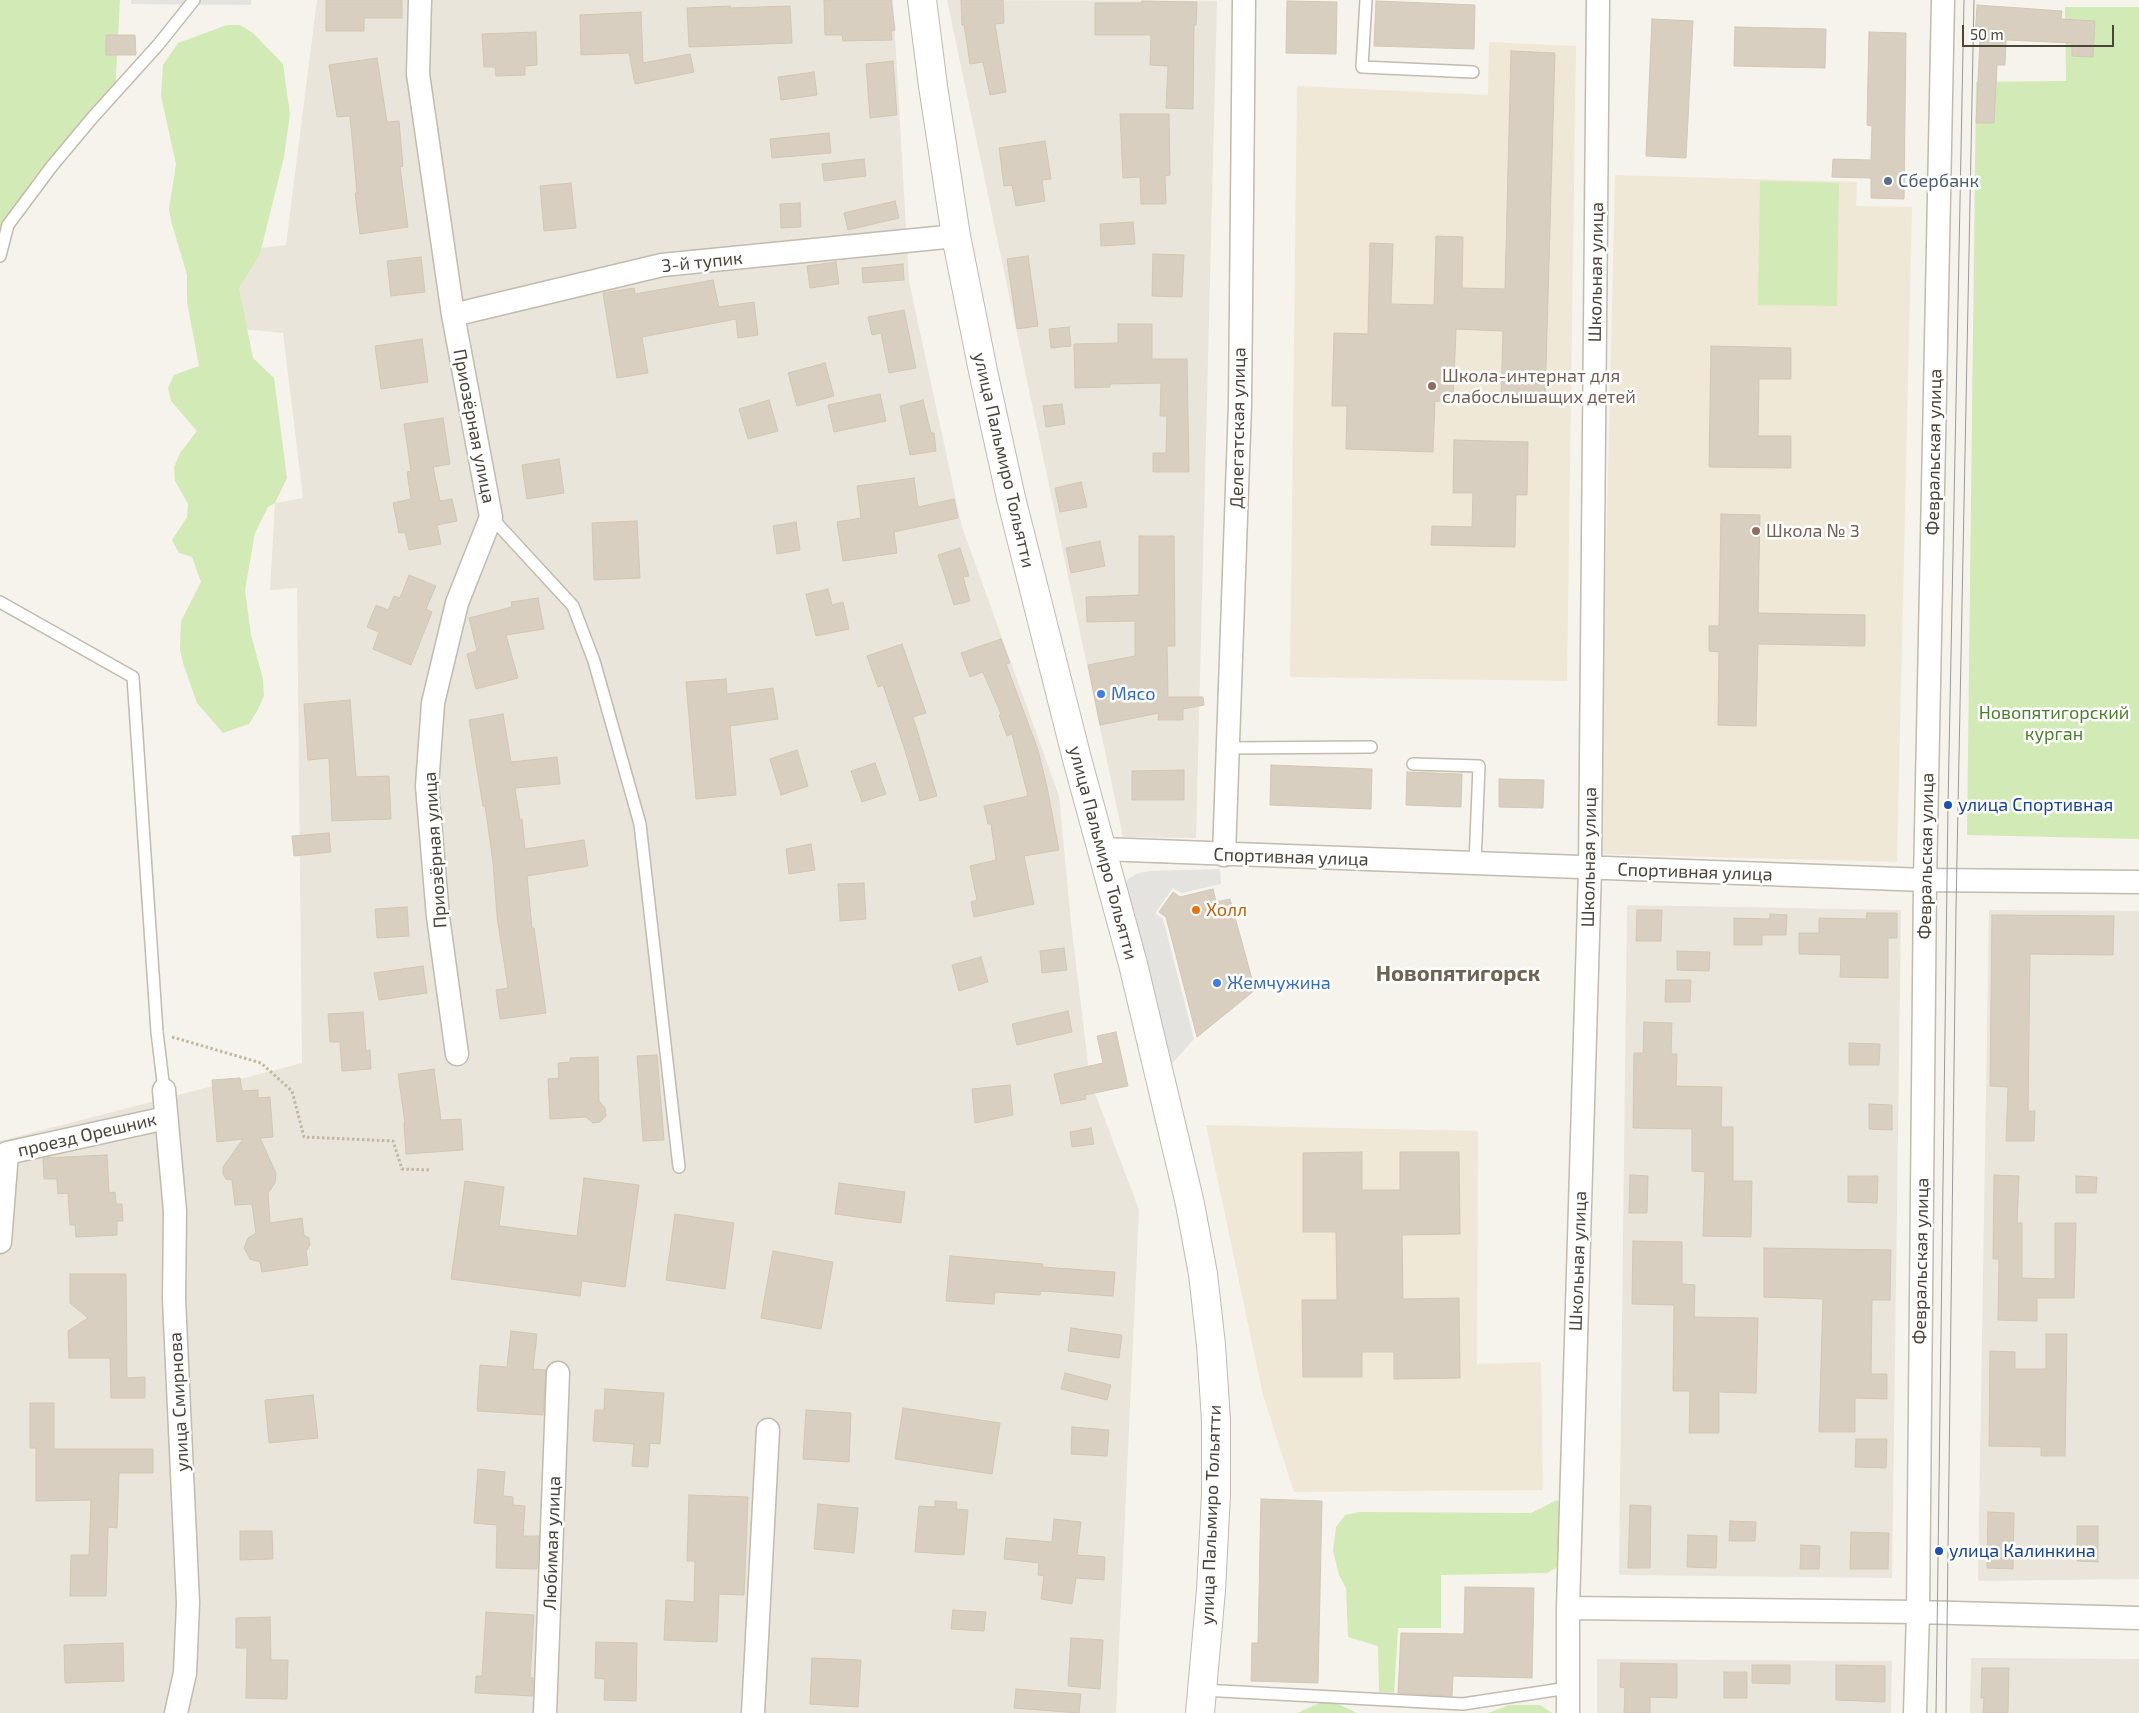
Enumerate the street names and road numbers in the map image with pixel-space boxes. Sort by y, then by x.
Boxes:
street label: Школьная улица [1584,202,1608,342]
street label: 3-й тупик [660,247,744,277]
street label: Приозёрная улица [448,347,500,505]
street label: Делегатская улица [1226,347,1250,509]
street label: улица Пальмиро Тольятти [969,350,1039,570]
street label: Февральская улица [1922,368,1946,536]
street label: улица Пальмиро Тольятти [1064,744,1142,962]
street label: Приозёрная улица [419,771,451,929]
street label: Февральская улица [1914,772,1938,940]
street label: Школьная улица [1577,787,1601,927]
street label: Спортивная улица [1213,843,1369,871]
street label: Спортивная улица [1617,858,1773,886]
street label: проезд Орешник [16,1109,158,1161]
street label: Февральская улица [1909,1177,1933,1345]
street label: Школьная улица [1565,1191,1591,1331]
street label: улица Смирнова [165,1332,193,1472]
street label: улица Пальмиро Тольятти [1196,1404,1226,1626]
street label: Любимая улица [539,1475,565,1611]

